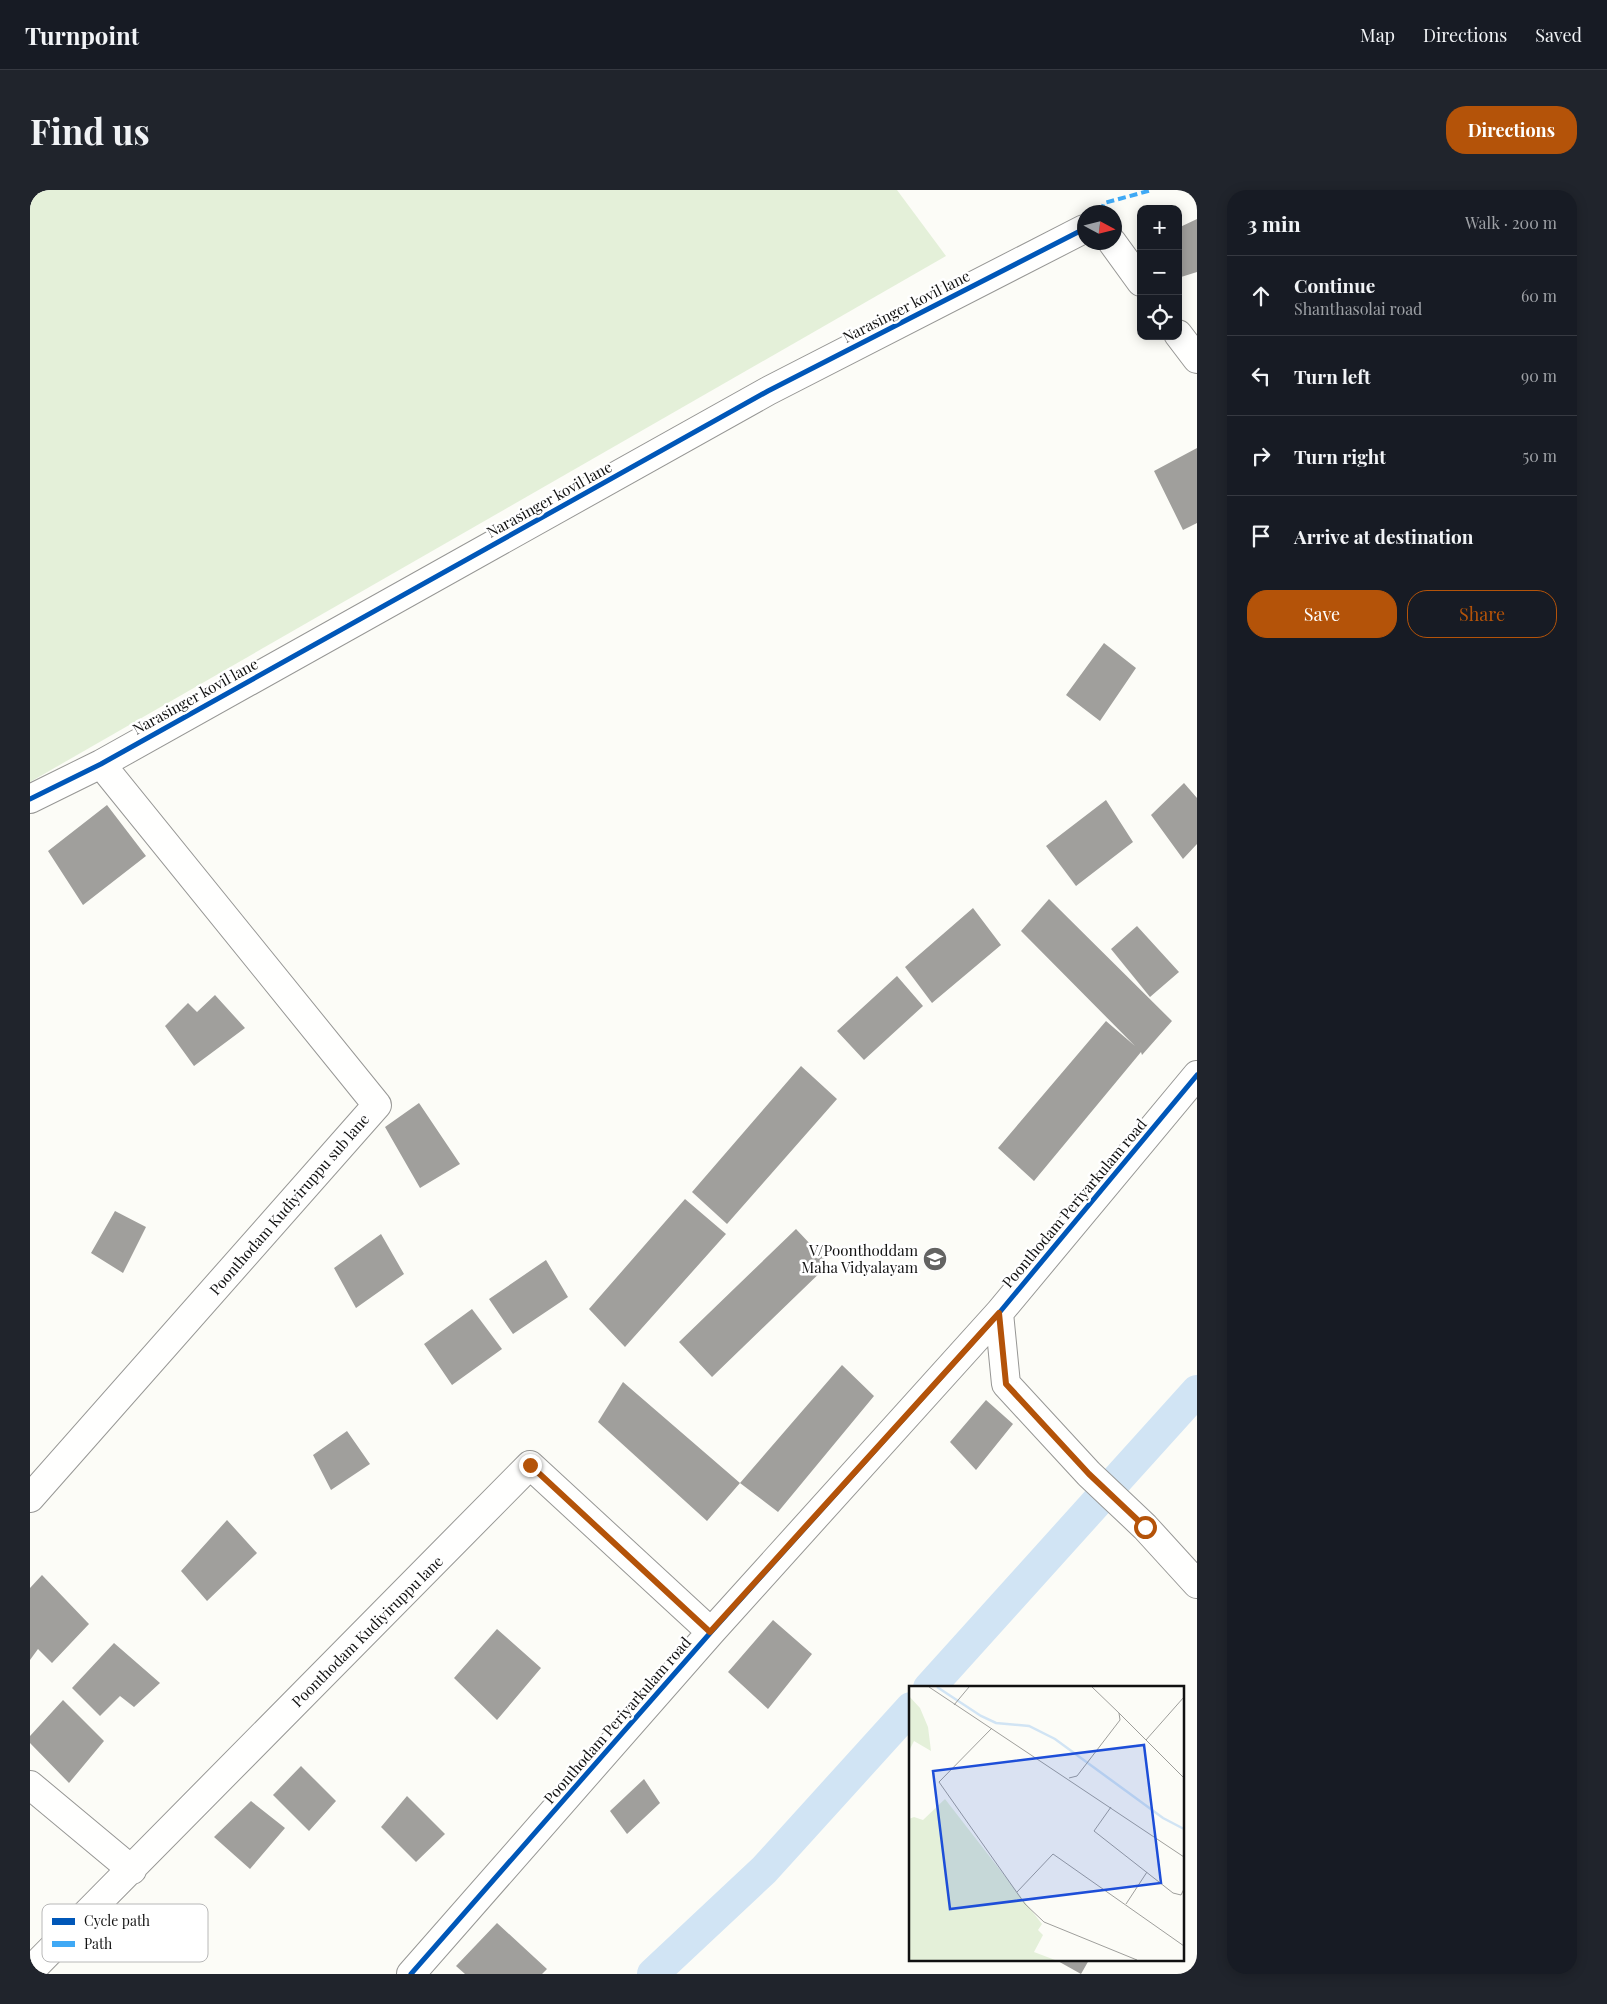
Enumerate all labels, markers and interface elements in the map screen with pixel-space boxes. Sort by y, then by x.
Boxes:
text: Turnpoint [25,19,139,51]
text: Map [1360,23,1395,47]
text: Directions [1423,23,1507,47]
text: Saved [1535,23,1582,47]
button: Directions [1446,106,1577,154]
text: Find us [30,107,150,154]
north arrow [1077,205,1122,250]
map controls [1137,205,1182,340]
button: + [1137,205,1182,250]
text: 3 min [1247,209,1301,237]
text: Walk · 200 m [1465,212,1557,233]
button: − [1137,250,1182,295]
street label: Narasinger kovil lane [839,265,973,347]
text: Continue [1294,272,1375,298]
icon: ahead [1247,282,1275,310]
text: 60 m [1521,285,1557,306]
button: locate [1137,295,1182,340]
text: Shanthasolai road [1294,298,1422,319]
icon: left [1247,362,1275,390]
text: Turn left [1294,363,1371,389]
text: 90 m [1521,365,1557,386]
icon: right [1247,442,1275,470]
text: Turn right [1294,443,1386,469]
text: 50 m [1523,445,1557,466]
street label: Narasinger kovil lane [483,456,615,542]
icon: arrive [1247,522,1275,550]
text: Arrive at destination [1294,523,1474,549]
button: Save [1247,590,1397,638]
button: Share [1407,590,1557,638]
street label: Narasinger kovil lane [129,653,261,739]
street label: Poonthodam Kudiyiruppu sub lane [205,1109,373,1299]
street label: Poonthodam Periyarkulam road [997,1114,1151,1292]
place label: V/Poonthoddam Maha Vidyalayam [801,1240,919,1277]
school or university icon: V/Poonthoddam Maha Vidyalayam [922,1246,948,1272]
route end [519,1454,542,1477]
route start [1134,1516,1157,1539]
street label: Poonthodam Kudiyiruppu lane [287,1551,447,1711]
street label: Poonthodam Periyarkulam road [539,1632,695,1808]
inset map [909,1686,1184,1962]
legend [42,1904,208,1962]
text: Cycle path [84,1911,151,1930]
text: Path [84,1934,113,1953]

